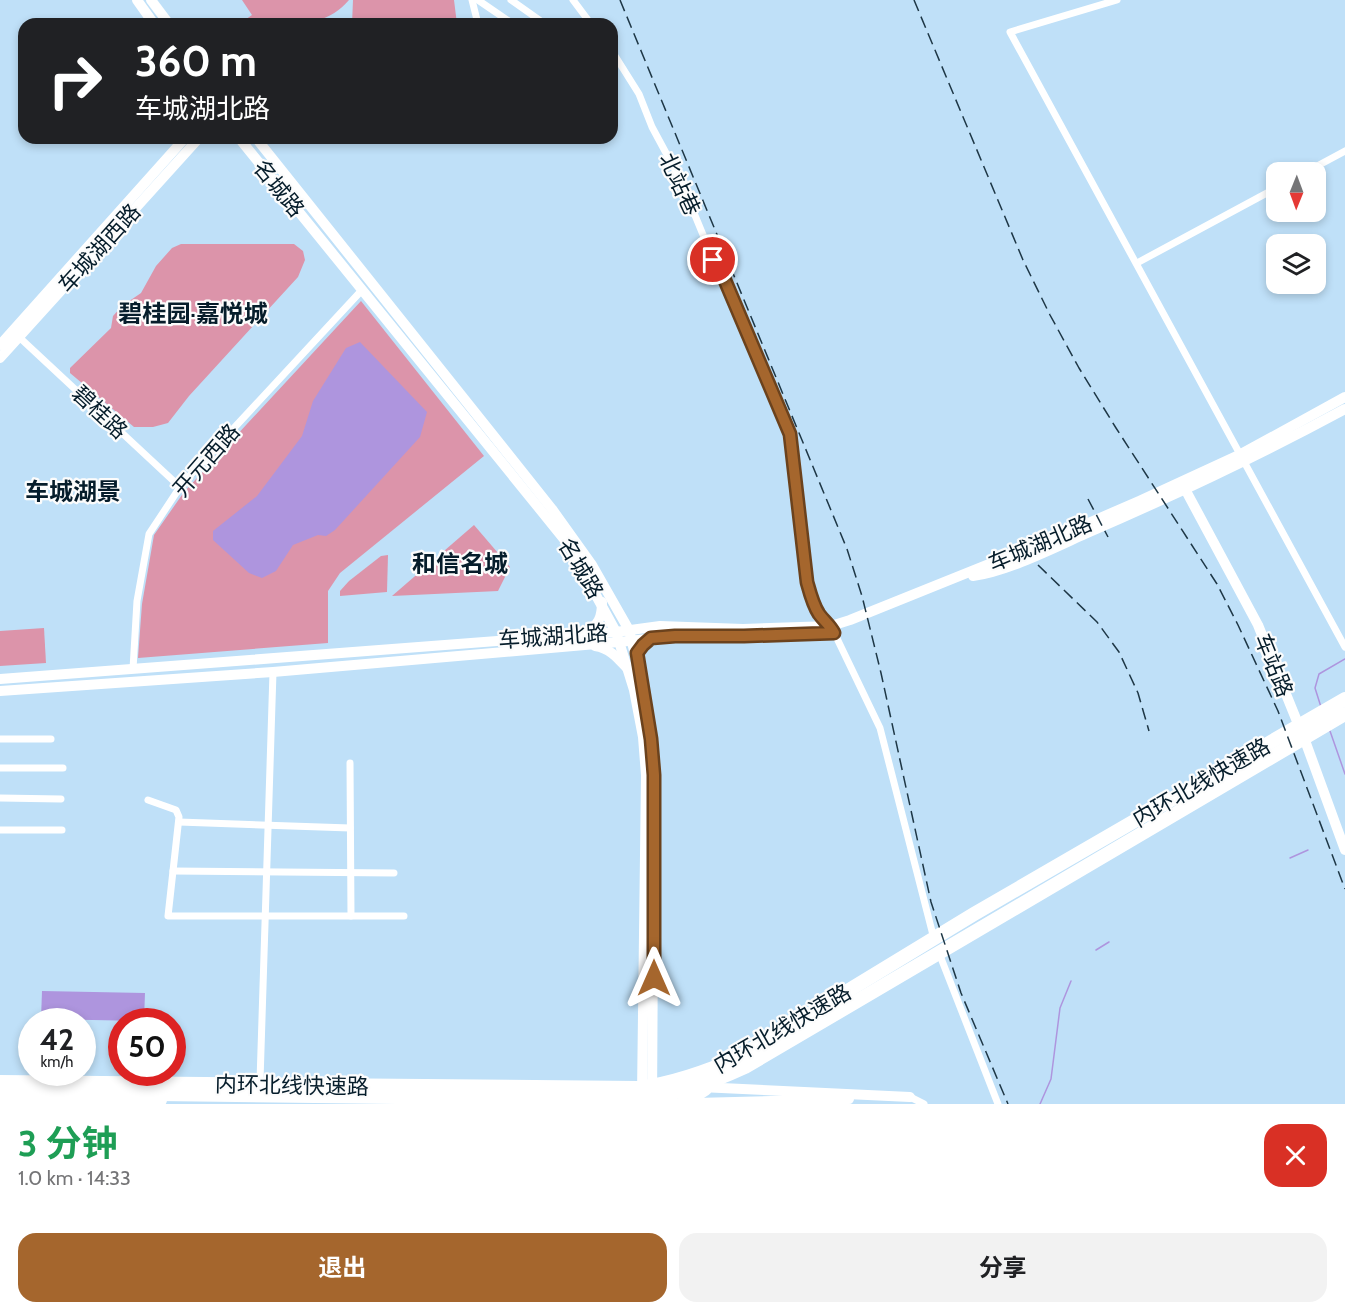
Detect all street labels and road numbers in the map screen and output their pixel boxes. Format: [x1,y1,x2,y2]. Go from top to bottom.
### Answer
street label: 北站巷 [653,149,706,220]
street label: 名城路 [247,154,310,222]
street label: 车城湖西路 [53,198,146,298]
street label: 碧桂路 [66,380,133,445]
street label: 开元西路 [167,418,245,502]
street label: 车城湖北路 [984,510,1096,577]
street label: 名城路 [552,533,609,604]
street label: 车城湖北路 [497,619,609,654]
street label: 车站路 [1249,630,1298,701]
street label: 内环北线快速路 [1128,732,1275,833]
street label: 内环北线快速路 [709,978,856,1079]
street label: 内环北线快速路 [215,1071,369,1100]

